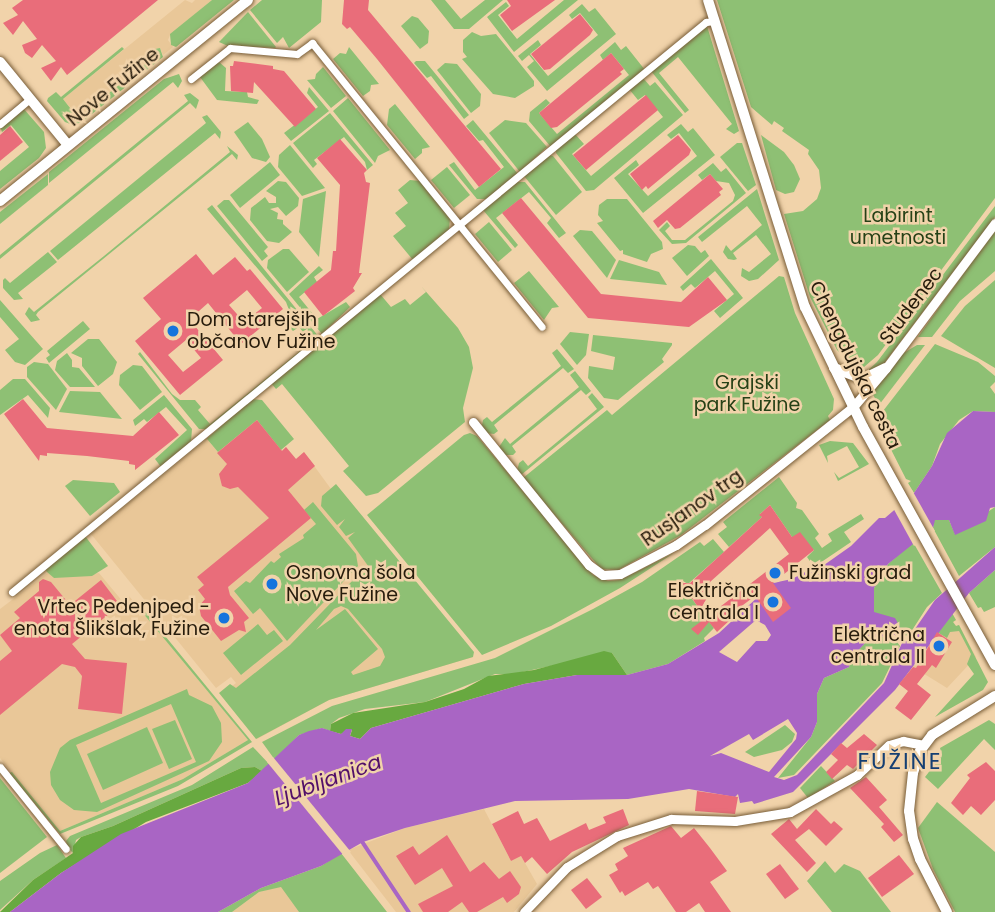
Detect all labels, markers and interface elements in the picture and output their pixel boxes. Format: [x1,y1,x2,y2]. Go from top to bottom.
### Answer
street label: Nove Fužine [62,43,164,131]
park label: Labirint umetnosti [850,205,946,249]
street label: Studenec [875,263,947,349]
street label: Chengdujska cesta [804,277,906,453]
place label: Dom starejših občanov Fužine [187,309,335,353]
marker: Dom starejših občanov Fužine [165,323,181,339]
park label: Grajski park Fužine [694,372,800,416]
street label: Rusjanov trg [637,465,747,551]
place label: Osnovna šola Nove Fužine [286,562,416,606]
place label: Fužinski grad [789,562,911,584]
marker: Fužinski grad [767,565,783,581]
marker: Osnovna šola Nove Fužine [264,576,280,592]
place label: Električna centrala I [668,580,759,624]
marker: Električna centrala I [765,594,781,610]
place label: Vrtec Pedenjped - enota Šlikšlak, Fužine [14,596,210,640]
marker: Vrtec Pedenjped - enota Šlikšlak, Fužine [216,610,232,626]
place label: Električna centrala II [831,624,925,668]
marker: Električna centrala II [931,638,947,654]
district label: FUŽINE [858,747,942,775]
water label: Ljubljanica [271,749,385,811]

